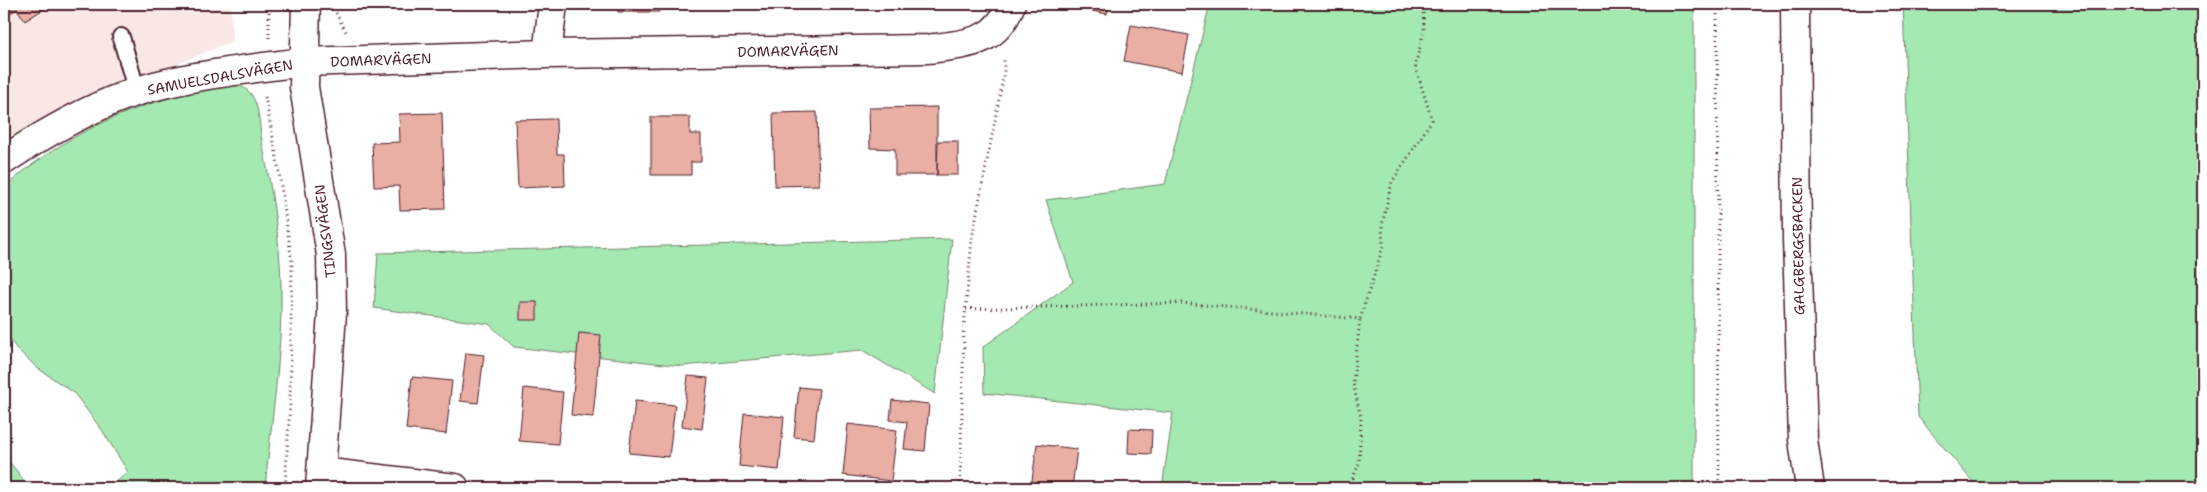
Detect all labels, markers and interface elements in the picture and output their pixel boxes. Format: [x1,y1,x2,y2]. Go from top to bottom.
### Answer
street label: DOMARVÄGEN [737,41,839,61]
street label: DOMARVÄGEN [330,49,432,71]
street label: SAMUELSDALSVÄGEN [146,55,294,99]
street label: GALGBERGSBACKEN [1788,177,1808,315]
street label: TINGSVÄGEN [310,183,340,279]

